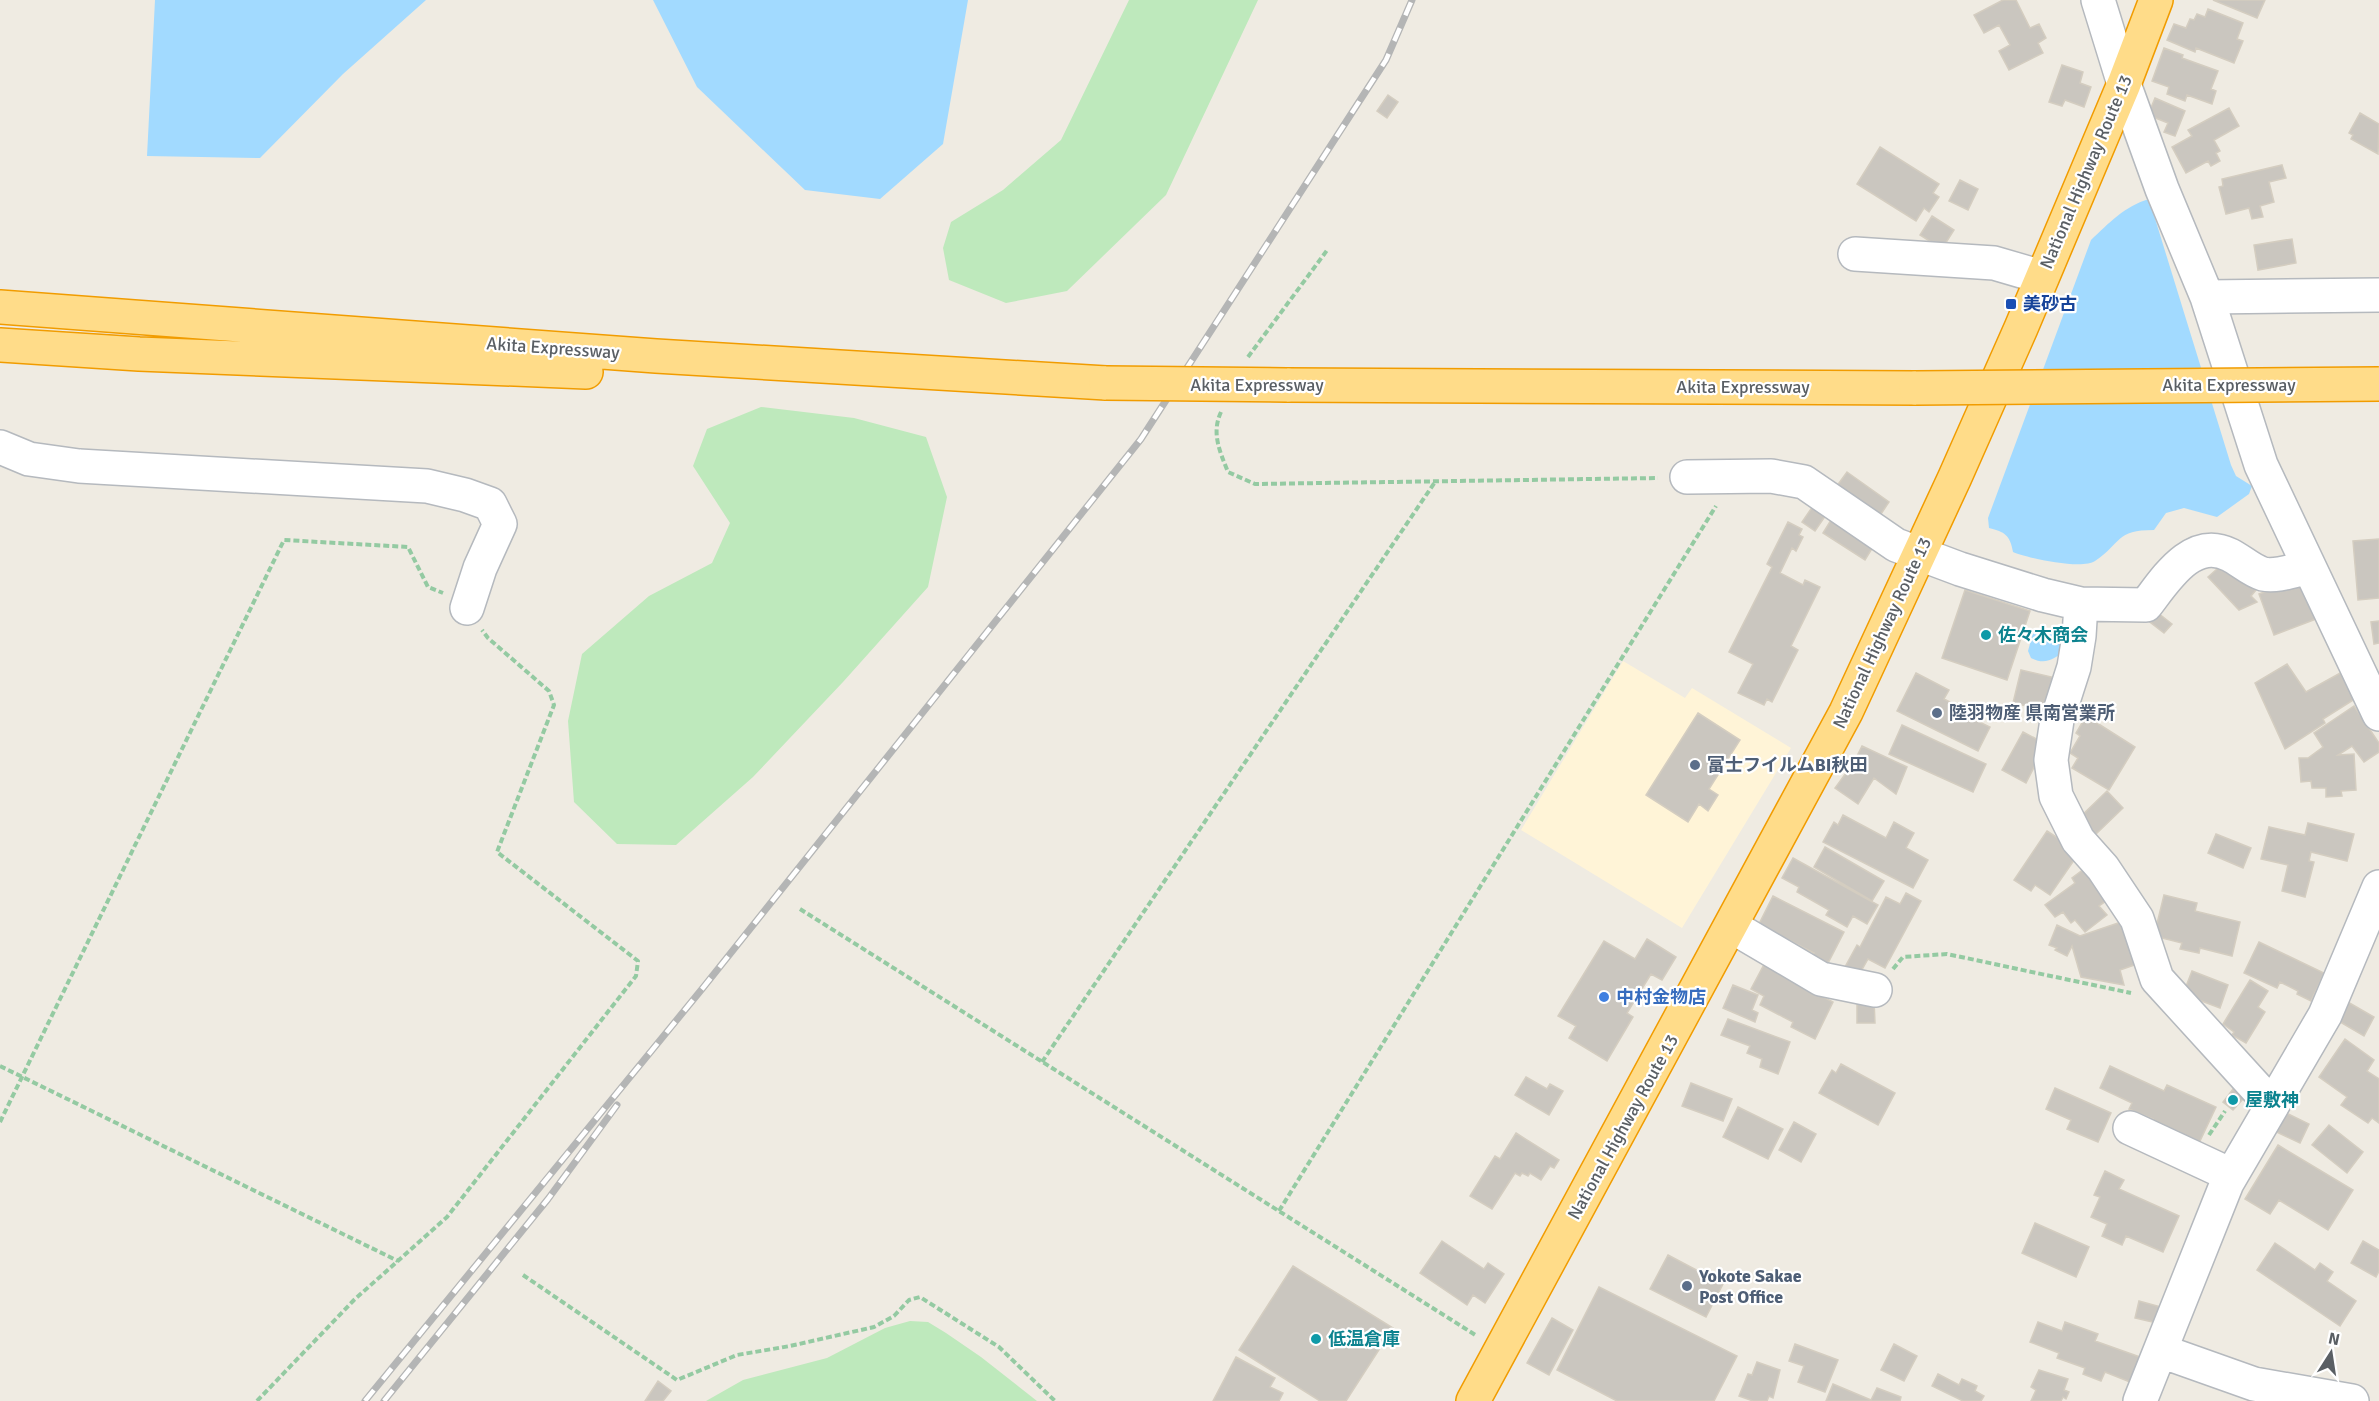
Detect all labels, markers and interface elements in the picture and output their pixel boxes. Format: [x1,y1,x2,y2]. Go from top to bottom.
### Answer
street label: National Highway Route 13 [2035,72,2137,272]
place label: 美砂古 [2023,293,2077,315]
marker: 美砂古 [2004,297,2018,311]
street label: Akita Expressway [486,332,621,364]
street label: Akita Expressway [1190,374,1324,396]
street label: Akita Expressway [2162,374,2296,396]
street label: Akita Expressway [1676,376,1810,398]
street label: National Highway Route 13 [1828,534,1936,732]
place label: 佐々木商会 [1998,624,2088,646]
marker: 佐々木商会 [1979,628,1993,642]
place label: 陸羽物産 県南営業所 [1949,702,2115,724]
marker: 陸羽物産 県南営業所 [1930,706,1944,720]
place label: 富士フイルムBI秋田 [1707,754,1867,776]
marker: 富士フイルムBI秋田 [1688,758,1702,772]
place label: 中村金物店 [1616,986,1706,1008]
marker: 中村金物店 [1597,990,1611,1004]
street label: National Highway Route 13 [1563,1030,1683,1224]
place label: 屋敷神 [2245,1089,2299,1111]
marker: 屋敷神 [2226,1093,2240,1107]
place label: Yokote Sakae Post Office [1698,1265,1802,1308]
marker: Yokote Sakae Post Office [1680,1279,1694,1293]
north arrow [2301,1323,2361,1383]
place label: 低温倉庫 [1328,1328,1400,1350]
text: N [2326,1328,2341,1350]
marker: 低温倉庫 [1309,1332,1323,1346]

